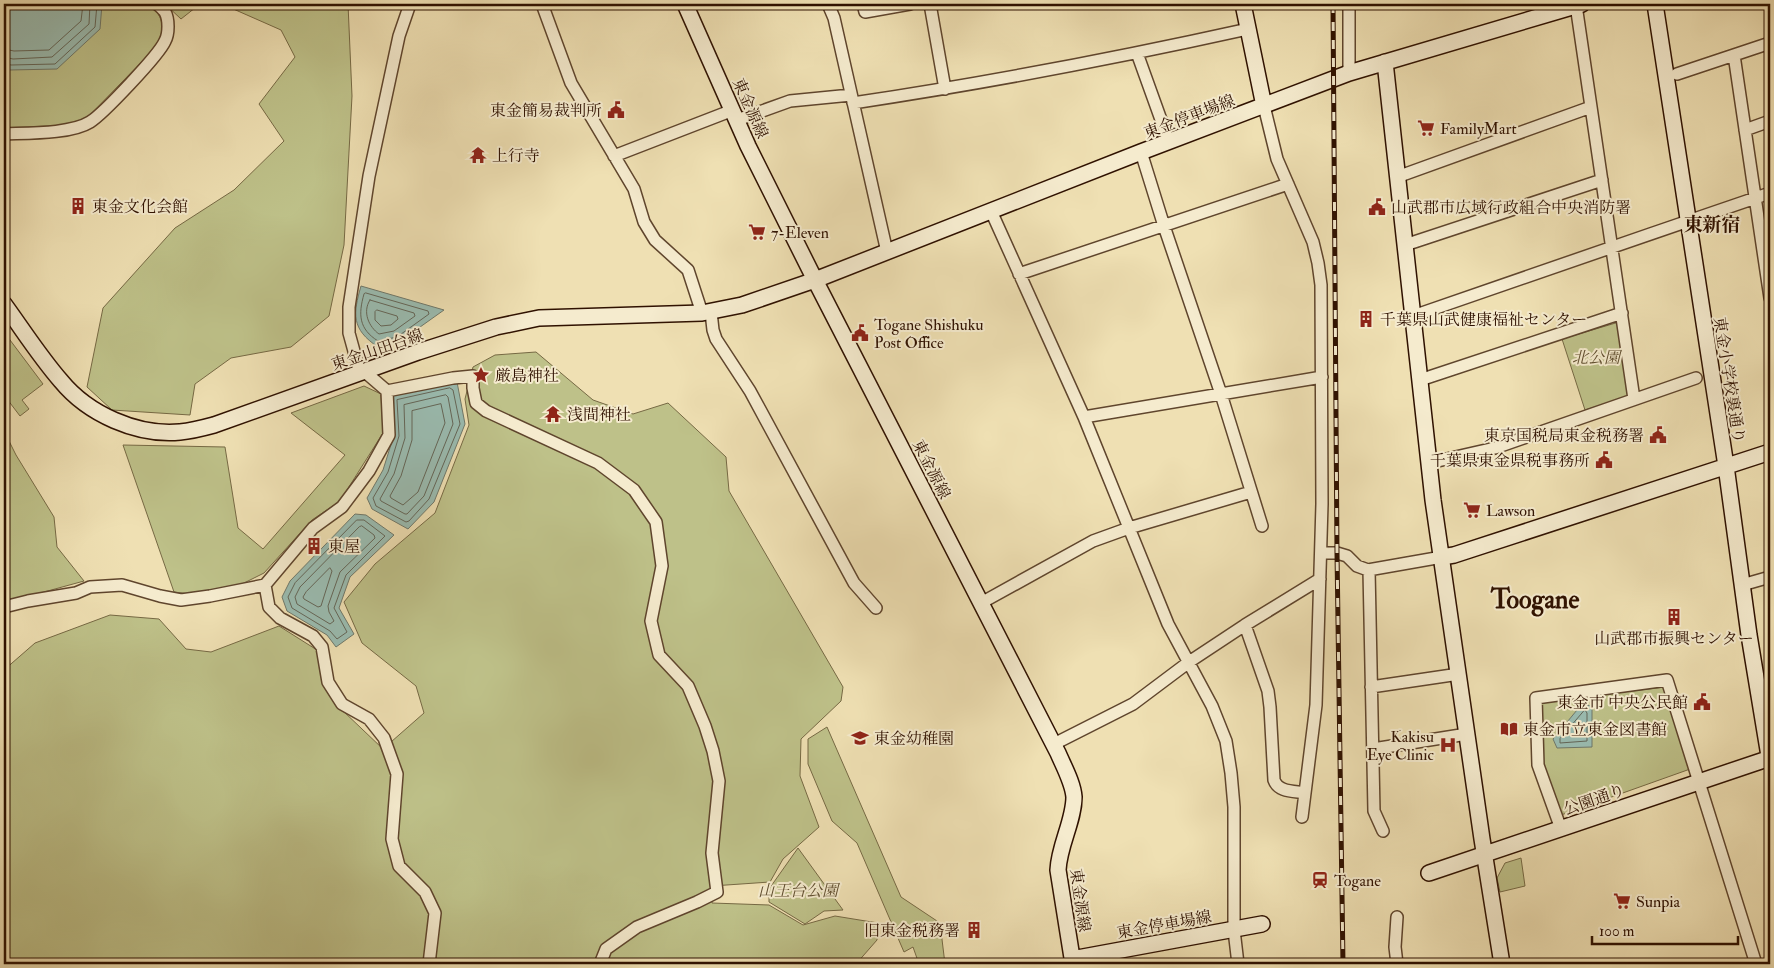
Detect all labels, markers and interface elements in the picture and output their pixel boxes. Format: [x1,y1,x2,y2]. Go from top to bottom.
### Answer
street label: 東金源線 [728,75,772,142]
street label: 東金停車場線 [1141,90,1238,143]
public building icon: 東金簡易裁判所 [606,100,626,120]
place label: 東金簡易裁判所 [490,101,602,121]
supermarket icon: FamilyMart [1416,118,1436,138]
place label: FamilyMart [1440,119,1517,139]
temple icon: 上行寺 [468,145,488,165]
place label: 上行寺 [492,146,540,166]
building icon: 東金文化会館 [68,196,88,216]
place label: 東金文化会館 [92,197,188,217]
public building icon: 山武郡市広域行政組合中央消防署 [1367,197,1387,217]
place label: 山武郡市広域行政組合中央消防署 [1391,198,1631,218]
district label: 東新宿 [1683,213,1741,237]
supermarket icon: 7-Eleven [747,222,767,242]
place label: 7-Eleven [771,223,829,243]
building icon: 千葉県山武健康福祉センター [1356,309,1376,329]
place label: 千葉県山武健康福祉センター [1380,310,1587,330]
place label: Togane Shishuku Post Office [874,315,984,353]
street label: 東金小学校裏通り [1709,315,1749,445]
public building icon: Togane Shishuku Post Office [850,323,870,343]
street label: 東金山田台線 [329,325,426,375]
park label: 北公園 [1572,348,1623,368]
place icon: 厳島神社 [471,365,491,385]
place label: 厳島神社 [495,366,559,386]
temple icon: 浅間神社 [543,404,563,424]
place label: 浅間神社 [567,405,631,425]
public building icon: 東京国税局東金税務署 [1648,425,1668,445]
place label: 東京国税局東金税務署 [1484,426,1644,446]
street label: 東金源線 [908,436,955,503]
public building icon: 千葉県東金県税事務所 [1594,450,1614,470]
place label: 千葉県東金県税事務所 [1430,451,1590,471]
supermarket icon: Lawson [1462,500,1482,520]
place label: Lawson [1486,501,1535,521]
building icon: 東屋 [304,536,324,556]
place label: 東屋 [328,537,360,557]
district label: Toogane [1490,584,1579,617]
building icon: 山武郡市振興センター [1664,607,1684,627]
place label: 山武郡市振興センター [1594,629,1754,649]
public building icon: 東金市 中央公民館 [1692,692,1712,712]
place label: 東金市 中央公民館 [1557,693,1688,713]
library icon: 東金市立東金図書館 [1499,719,1519,739]
place label: 東金市立東金図書館 [1523,720,1667,740]
place label: Kakisu Eye Clinic [1367,727,1435,765]
school or university icon: 東金幼稚園 [850,728,870,748]
place label: 東金幼稚園 [874,729,954,749]
hospital icon: Kakisu Eye Clinic [1438,735,1458,755]
street label: 公園通り [1561,780,1628,820]
street label: 東金源線 [1066,867,1094,933]
station icon: Togane [1310,870,1330,890]
place label: Togane [1334,871,1381,891]
park label: 山王台公園 [758,881,841,901]
supermarket icon: Sunpia [1612,891,1632,911]
place label: Sunpia [1636,892,1681,913]
street label: 東金停車場線 [1115,907,1213,943]
scale bar [1592,913,1738,945]
building icon: 旧東金税務署 [964,920,984,940]
place label: 旧東金税務署 [864,921,960,941]
text: 100 m [1599,922,1635,941]

